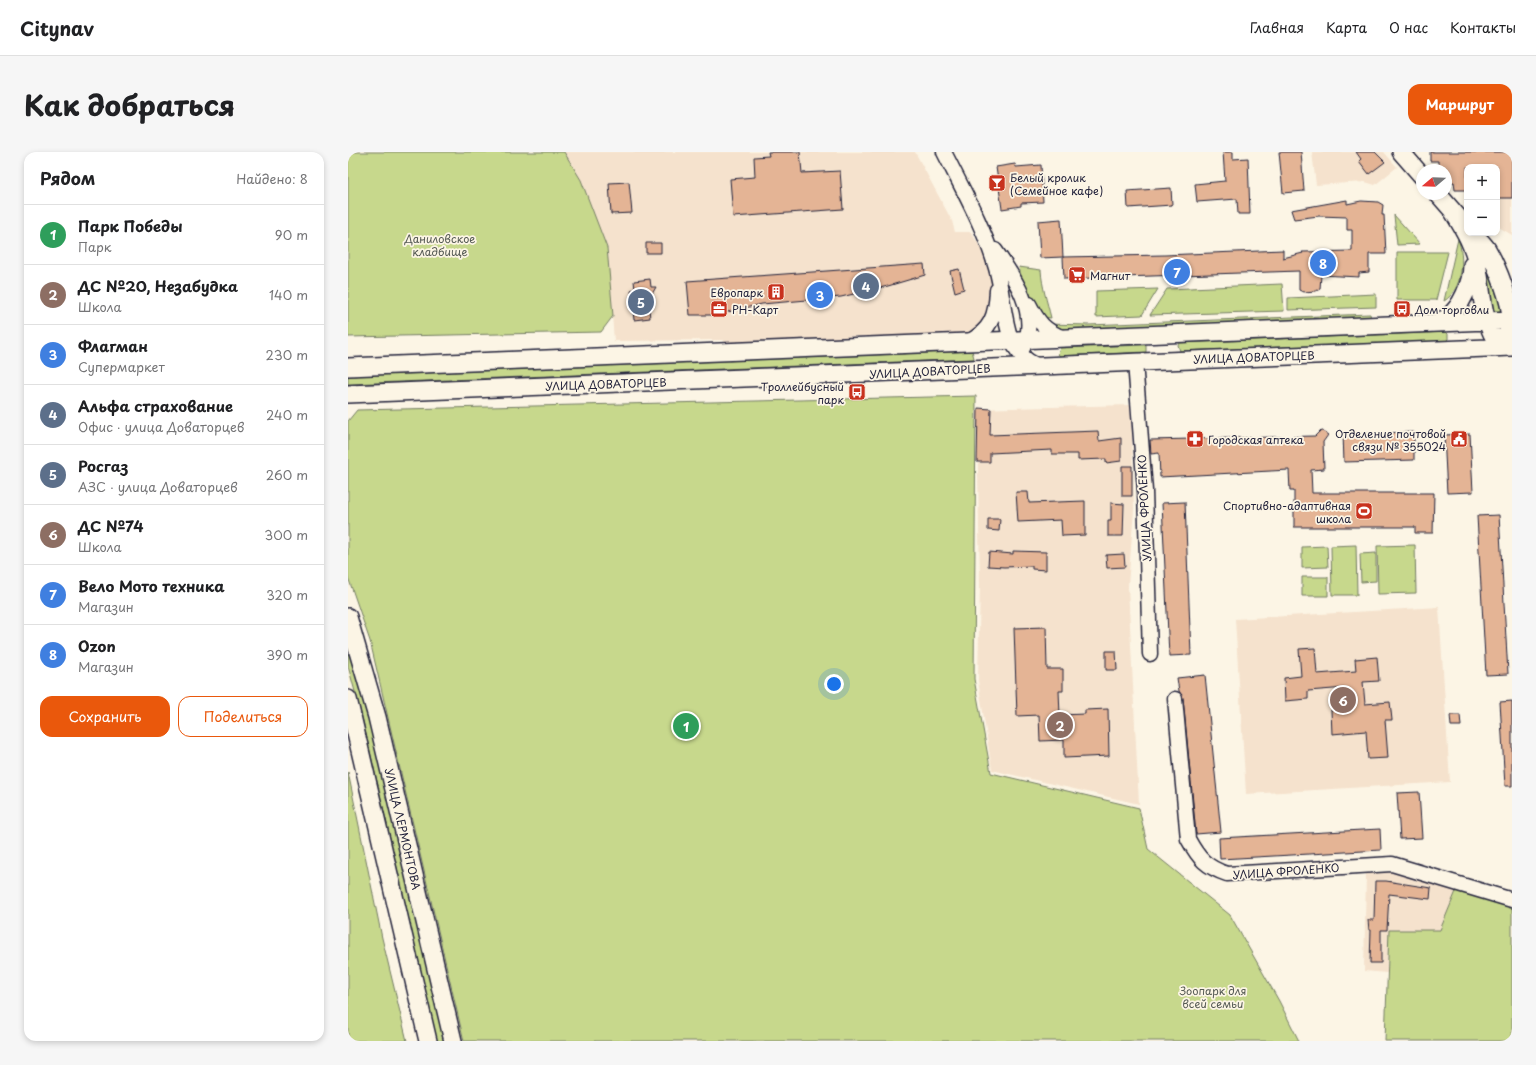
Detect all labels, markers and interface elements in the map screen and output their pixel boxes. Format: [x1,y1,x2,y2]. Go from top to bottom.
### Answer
text: Citynav [20,14,94,42]
text: Главная [1250,17,1304,38]
text: Карта [1326,17,1367,38]
text: О нас [1389,17,1428,38]
text: Контакты [1450,17,1516,38]
text: Как добраться [24,83,235,126]
button: Маршрут [1408,84,1512,125]
north arrow [1416,164,1452,200]
map controls [1464,164,1500,236]
button: + [1464,164,1500,200]
text: Рядом [40,165,95,191]
text: Найдено: 8 [236,169,308,188]
place label: Белый кролик (Семейное кафе) [1010,169,1103,199]
bar icon: Белый кролик (Семейное кафе) [987,173,1007,193]
button: − [1464,200,1500,236]
text: Парк Победы [78,214,183,237]
text: 1 [50,225,56,244]
text: 90 m [275,225,308,244]
park label: Даниловское кладбище [403,230,476,260]
text: Парк [78,237,112,256]
pin: 8 [1310,248,1336,278]
pin: 7 [1164,257,1190,287]
supermarket icon: Магнит [1067,265,1087,285]
place label: Магнит [1090,267,1131,284]
pin: 4 [853,271,879,301]
text: ДС №20, Незабудка [78,274,238,297]
pin: 3 [807,280,833,310]
building icon: Европарк [766,282,786,302]
place label: Европарк [710,284,763,301]
text: 2 [48,285,58,304]
text: 140 m [269,285,308,304]
pin: 5 [628,287,654,317]
text: Школа [78,297,122,316]
office icon: РН-Карт [709,299,729,319]
bus stop icon: Дом торговли [1392,299,1412,319]
place label: РН-Карт [732,301,779,318]
place label: Дом торговли [1414,301,1489,318]
text: Флагман [78,334,148,357]
text: 3 [49,345,57,364]
text: 230 m [266,345,308,364]
street label: УЛИЦА ДОВАТОРЦЕВ [1193,346,1315,368]
text: Супермаркет [78,357,165,376]
street label: УЛИЦА ДОВАТОРЦЕВ [869,359,991,383]
street label: УЛИЦА ДОВАТОРЦЕВ [545,373,667,395]
place label: Троллейбусный парк [761,378,844,408]
bus stop icon: Троллейбусный парк [847,382,867,402]
text: Альфа страхование [78,394,233,417]
text: 4 [49,405,57,424]
text: 240 m [266,405,308,424]
text: Офис · улица Доваторцев [78,417,244,436]
place label: Отделение почтовой связи № 355024 [1335,425,1446,455]
pharmacy icon: Городская аптека [1185,429,1205,449]
public building icon: Отделение почтовой связи № 355024 [1449,429,1469,449]
place label: Городская аптека [1208,431,1304,448]
text: Росгаз [78,454,128,477]
street label: УЛИЦА ФРОЛЕНКО [1133,454,1155,562]
text: 5 [49,465,57,484]
text: 260 m [266,465,308,484]
text: АЗС · улица Доваторцев [78,477,238,496]
place label: Спортивно-адаптивная школа [1223,497,1351,527]
sports icon: Спортивно-адаптивная школа [1354,501,1374,521]
text: ДС №74 [78,514,144,537]
text: 6 [48,525,58,544]
text: 300 m [264,525,308,544]
text: Школа [78,537,122,556]
text: Вело Мото техника [78,574,225,597]
text: 7 [49,585,57,604]
text: 320 m [266,585,308,604]
text: Магазин [78,597,134,616]
text: Ozon [78,634,116,657]
text: 8 [49,645,57,664]
text: 390 m [266,645,308,664]
text: Магазин [78,657,134,676]
your location [824,674,844,694]
pin: 6 [1330,685,1356,715]
button: Сохранить [40,696,170,737]
button: Поделиться [178,696,308,737]
pin: 2 [1047,710,1073,740]
pin: 1 [673,711,699,741]
street label: УЛИЦА ЛЕРМОНТОВА [381,767,425,891]
street label: УЛИЦА ФРОЛЕНКО [1232,859,1340,883]
park label: Зоопарк для всей семьи [1179,982,1246,1012]

